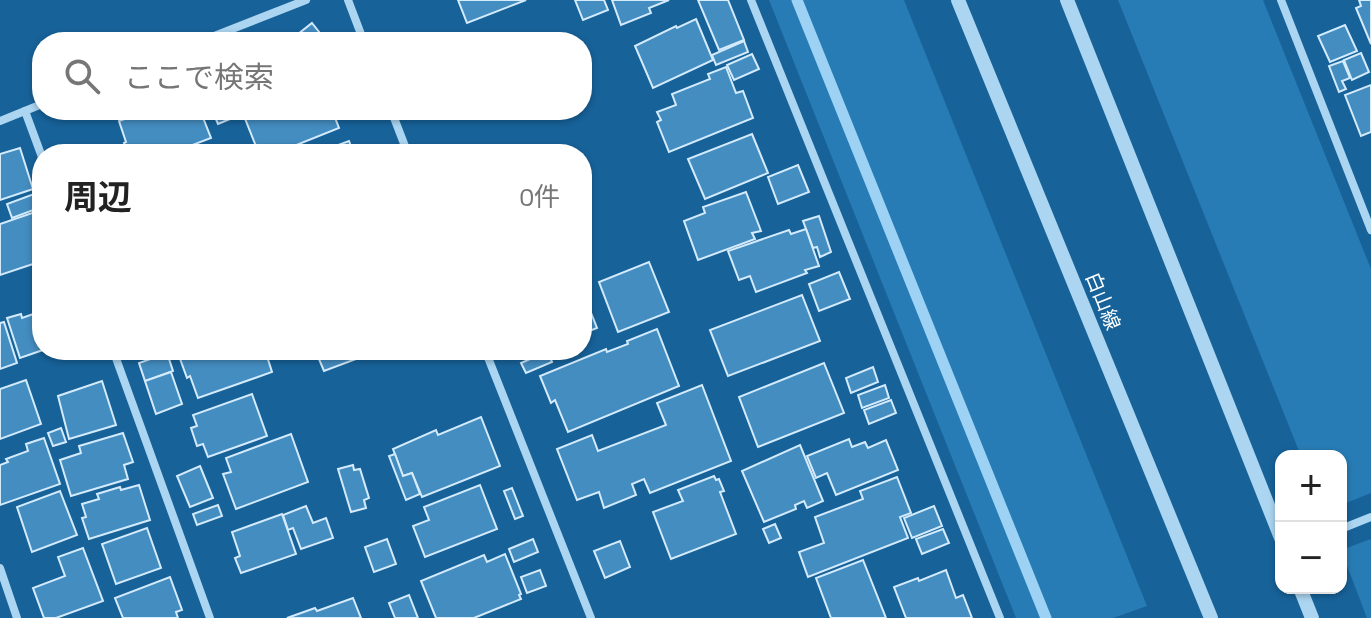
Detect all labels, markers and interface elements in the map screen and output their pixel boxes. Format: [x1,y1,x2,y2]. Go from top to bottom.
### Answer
search box [32,32,592,120]
icon: search [60,54,104,98]
text: ここで検索 [124,54,274,100]
text: 周辺 [64,170,132,222]
text: 0件 [519,177,560,216]
street label: 白山線 [1078,267,1129,334]
map controls [1275,450,1347,594]
button: + [1275,450,1347,522]
button: − [1275,522,1347,594]

